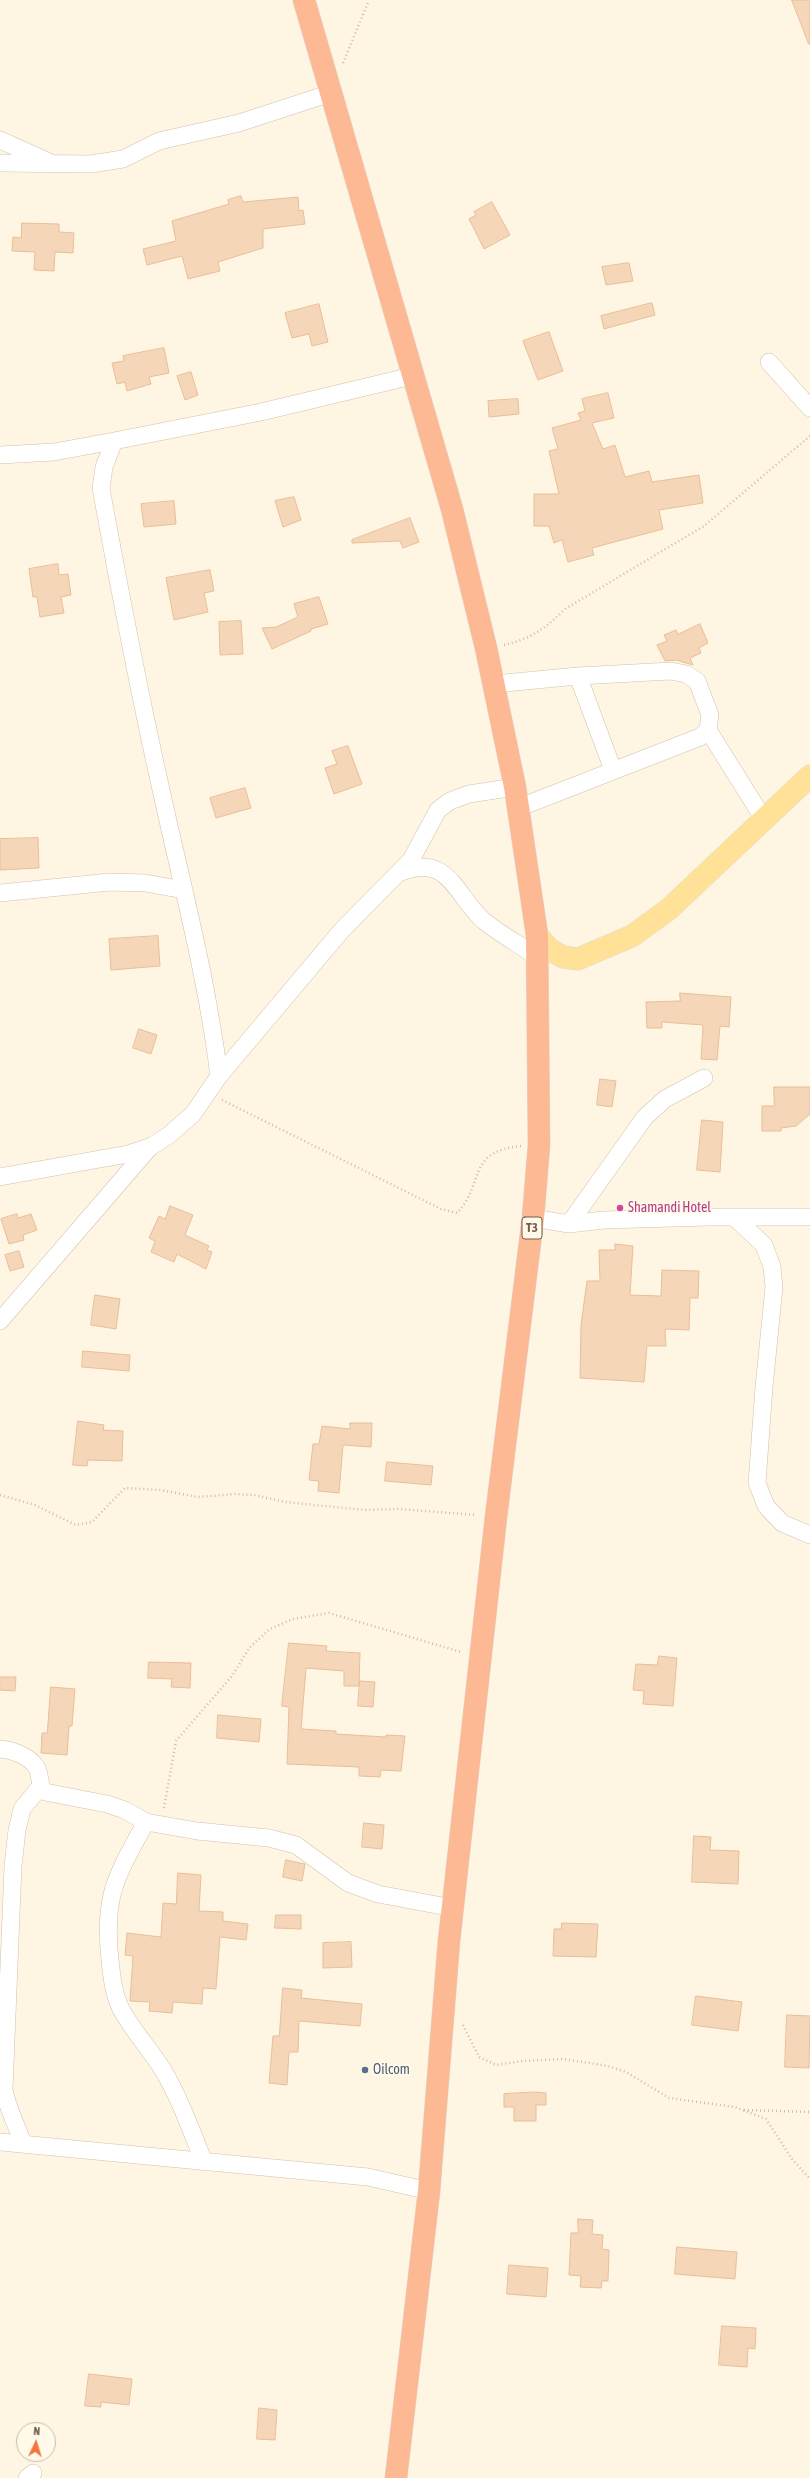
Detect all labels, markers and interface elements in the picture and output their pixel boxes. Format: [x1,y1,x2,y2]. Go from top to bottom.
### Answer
place label: Shamandi Hotel [628,1200,711,1216]
marker: Shamandi Hotel [615,1203,625,1213]
road number: T3 [522,1217,542,1239]
place label: Oilcom [373,2062,410,2078]
marker: Oilcom [360,2065,370,2075]
north arrow [16,2422,56,2462]
text: N [33,2425,40,2437]

